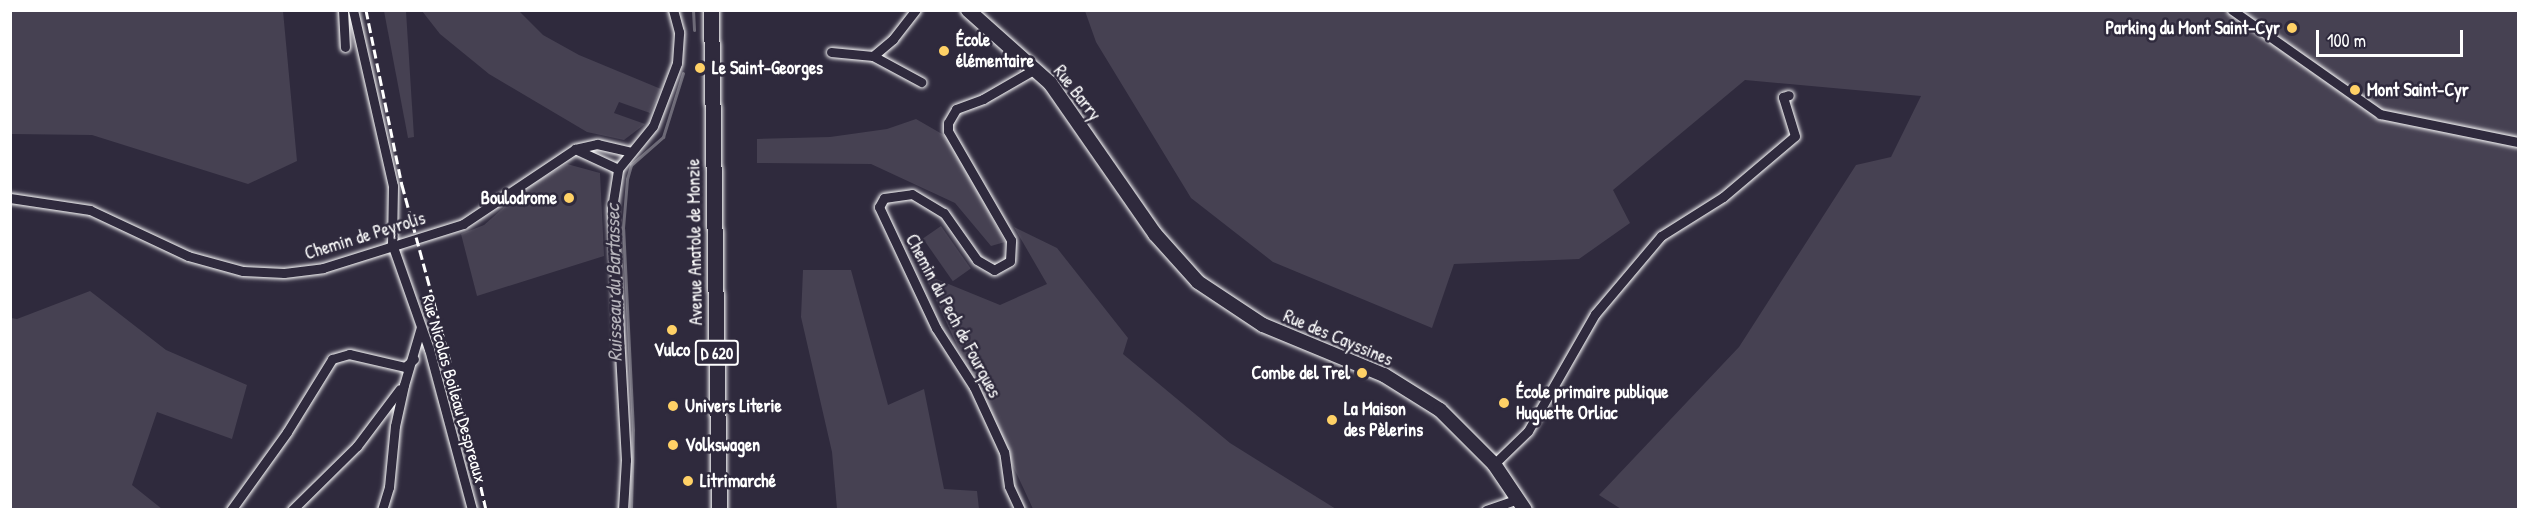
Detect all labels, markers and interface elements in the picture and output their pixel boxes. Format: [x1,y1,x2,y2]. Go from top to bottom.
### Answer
place label: Parking du Mont Saint-Cyr [2105,17,2280,39]
scale bar [2319,18,2466,56]
marker: Parking du Mont Saint-Cyr [2285,21,2299,35]
text: 100 m [2327,28,2366,53]
place label: École élémentaire [956,30,1034,72]
marker: École élémentaire [937,44,951,58]
place label: Le Saint-Georges [712,57,823,79]
marker: Le Saint-Georges [693,61,707,75]
street label: Rue Barry [1049,61,1105,125]
place label: Mont Saint-Cyr [2367,79,2469,101]
marker: Mont Saint-Cyr [2348,83,2362,97]
street label: Avenue Anatole de Monzie [683,159,707,325]
place label: Boulodrome [481,187,557,209]
marker: Boulodrome [562,191,576,205]
water label: Ruisseau du Bartassec [600,204,626,362]
street label: Chemin de Peyrolis [302,207,428,265]
street label: Chemin du Pech de Fourques [901,231,1005,401]
street label: Rue Nicolas Boileau Despreaux [417,292,491,486]
street label: Rue des Cayssines [1280,305,1396,371]
marker: Vulco [665,323,679,337]
place label: Vulco [654,339,690,361]
road number: D 620 [694,340,740,366]
place label: Combe del Trel [1252,362,1350,384]
marker: Combe del Trel [1355,366,1369,380]
place label: École primaire publique Huguette Orliac [1516,382,1668,424]
place label: Univers Literie [685,395,782,417]
marker: École primaire publique Huguette Orliac [1497,396,1511,410]
marker: Univers Literie [666,399,680,413]
place label: La Maison des Pèlerins [1344,399,1423,442]
marker: La Maison des Pèlerins [1325,413,1339,427]
place label: Volkswagen [685,434,760,456]
marker: Volkswagen [666,438,680,452]
place label: Litrimarché [700,470,776,492]
marker: Litrimarché [681,474,695,488]

